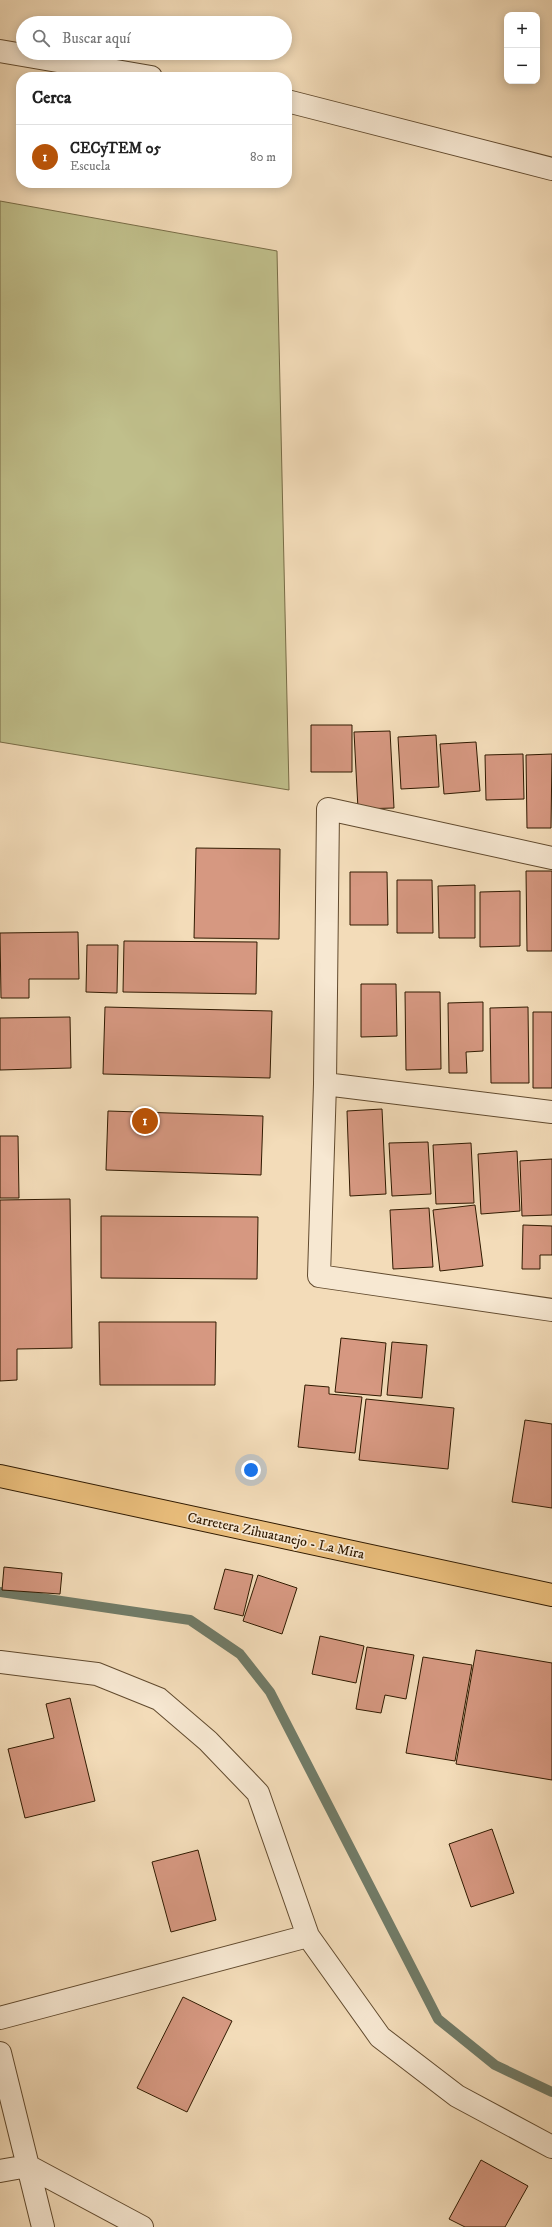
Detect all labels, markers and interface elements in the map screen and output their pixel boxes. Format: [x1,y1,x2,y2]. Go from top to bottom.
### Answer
map controls [504,12,540,84]
button: + [504,12,540,48]
search box [16,16,292,60]
icon: search [30,27,52,49]
text: Buscar aquí [62,29,130,48]
button: − [504,48,540,84]
text: Cerca [32,87,71,109]
text: CECyTEM 05 [70,139,161,158]
text: 1 [43,149,47,165]
text: 80 m [250,149,276,165]
text: Escuela [70,158,110,174]
pin: 1 [132,1106,158,1136]
your location [241,1460,261,1480]
street label: Carretera Zihuatanejo - La Mira [186,1508,366,1564]

